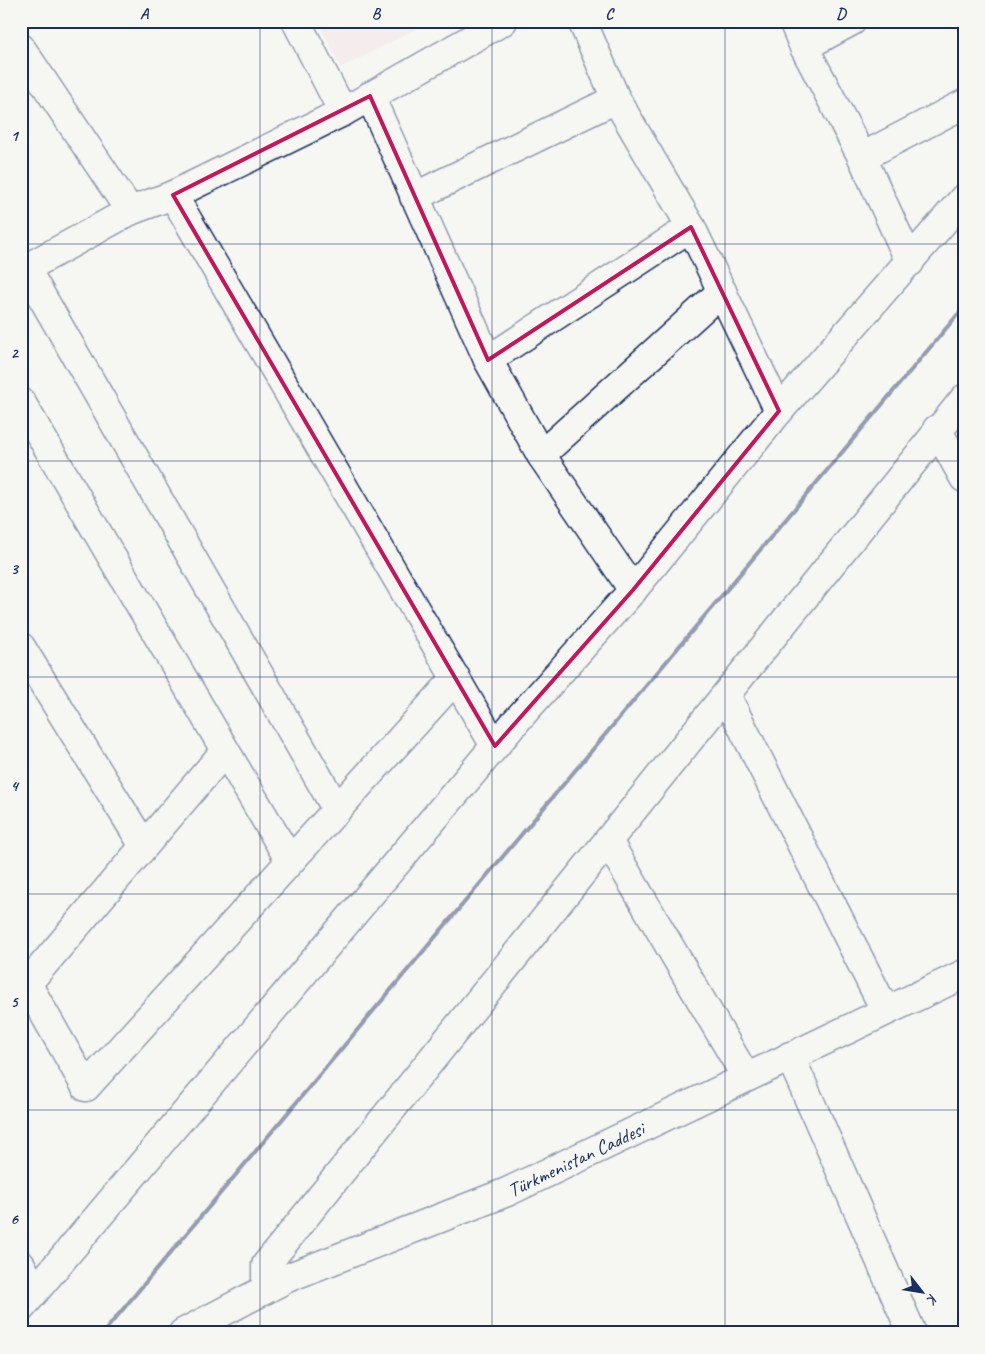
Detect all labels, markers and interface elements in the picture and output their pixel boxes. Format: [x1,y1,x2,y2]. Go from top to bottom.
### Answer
text: A [140,4,150,24]
text: B [372,4,382,24]
text: C [605,4,615,24]
text: D [836,4,847,24]
text: 1 [10,126,19,146]
text: 2 [10,343,19,363]
text: 3 [10,559,19,579]
text: 4 [10,776,19,796]
text: 5 [11,992,20,1012]
street label: Türkmenistan Caddesi [504,1116,650,1203]
text: 6 [10,1209,19,1229]
north arrow [898,1266,948,1316]
text: K [922,1291,942,1308]

